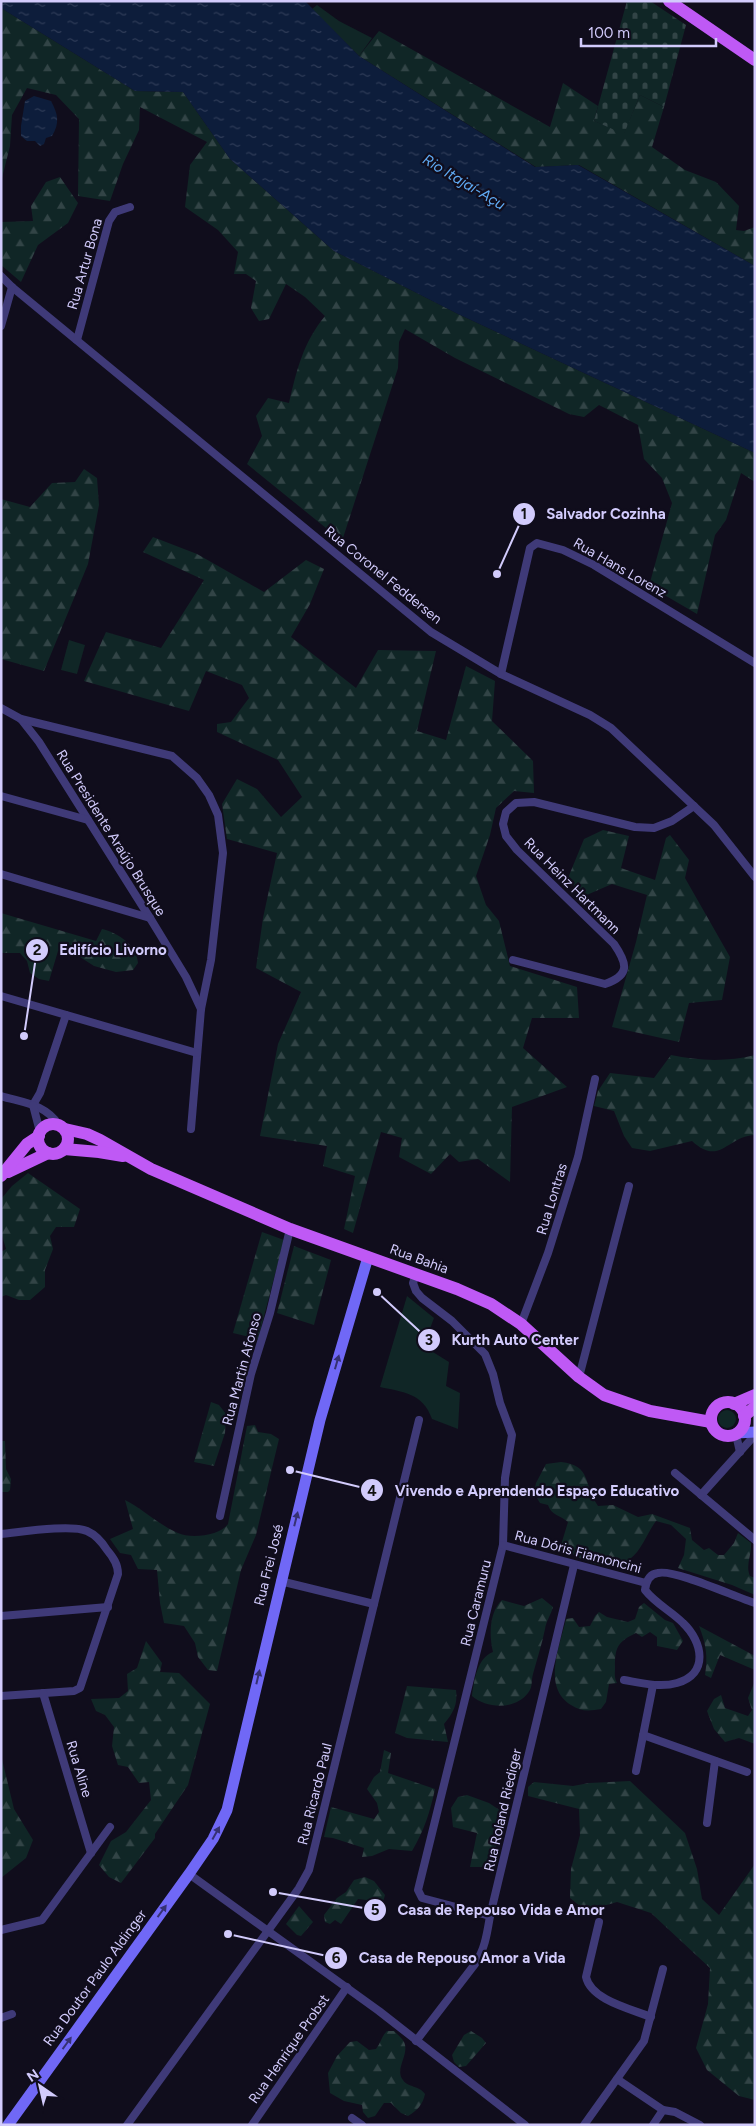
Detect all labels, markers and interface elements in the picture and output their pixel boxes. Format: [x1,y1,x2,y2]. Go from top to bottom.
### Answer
scale bar [581,15,716,47]
text: 100 m [588,24,630,42]
water label: Rio Itajaí-Açu [420,150,508,214]
street label: Rua Artur Bona [64,216,106,312]
callout: Salvador Cozinha [512,499,676,529]
text: 1 [521,505,527,523]
text: Salvador Cozinha [546,505,666,523]
street label: Rua Coronel Feddersen [321,522,445,628]
street label: Rua Hans Lorenz [570,534,670,602]
street label: Rua Presidente Araújo Brusque [53,747,170,920]
street label: Rua Heinz Hartmann [520,834,624,938]
callout: Edifício Livorno [24,935,177,965]
text: 2 [33,941,42,959]
text: Edifício Livorno [59,941,167,959]
street label: Rua Lontras [533,1161,571,1237]
street label: Rua Bahia [387,1241,451,1277]
street label: Rua Martin Afonso [219,1311,265,1427]
callout: Kurth Auto Center [417,1325,589,1355]
text: 3 [425,1331,433,1349]
text: Kurth Auto Center [451,1331,579,1349]
one-way arrow [334,1354,342,1369]
callout: Vivendo e Aprendendo Espaço Educativo [360,1475,689,1505]
text: 4 [367,1482,377,1500]
text: Vivendo e Aprendendo Espaço Educativo [395,1482,680,1500]
one-way arrow [292,1511,300,1526]
street label: Rua Frei José [251,1522,287,1607]
street label: Rua Dóris Fiamoncini [513,1527,643,1577]
street label: Rua Caramuru [457,1558,495,1648]
one-way arrow [254,1669,262,1684]
street label: Rua Aline [62,1739,96,1800]
street label: Rua Ricardo Paul [294,1741,336,1847]
street label: Rua Roland Riediger [481,1747,525,1873]
one-way arrow [212,1827,221,1840]
callout: Casa de Repouso Vida e Amor [362,1895,614,1925]
text: 5 [371,1901,380,1919]
text: Casa de Repouso Vida e Amor [397,1901,605,1919]
one-way arrow [157,1905,168,1918]
street label: Rua Doutor Paulo Aldinger [40,1906,150,2049]
callout: Casa de Repouso Amor a Vida [324,1943,575,1973]
text: 6 [332,1949,341,1967]
text: Casa de Repouso Amor a Vida [359,1949,565,1967]
street label: Rua Henrique Probst [245,1991,333,2107]
one-way arrow [62,2036,72,2050]
north arrow [15,2061,65,2111]
text: N [24,2066,42,2086]

